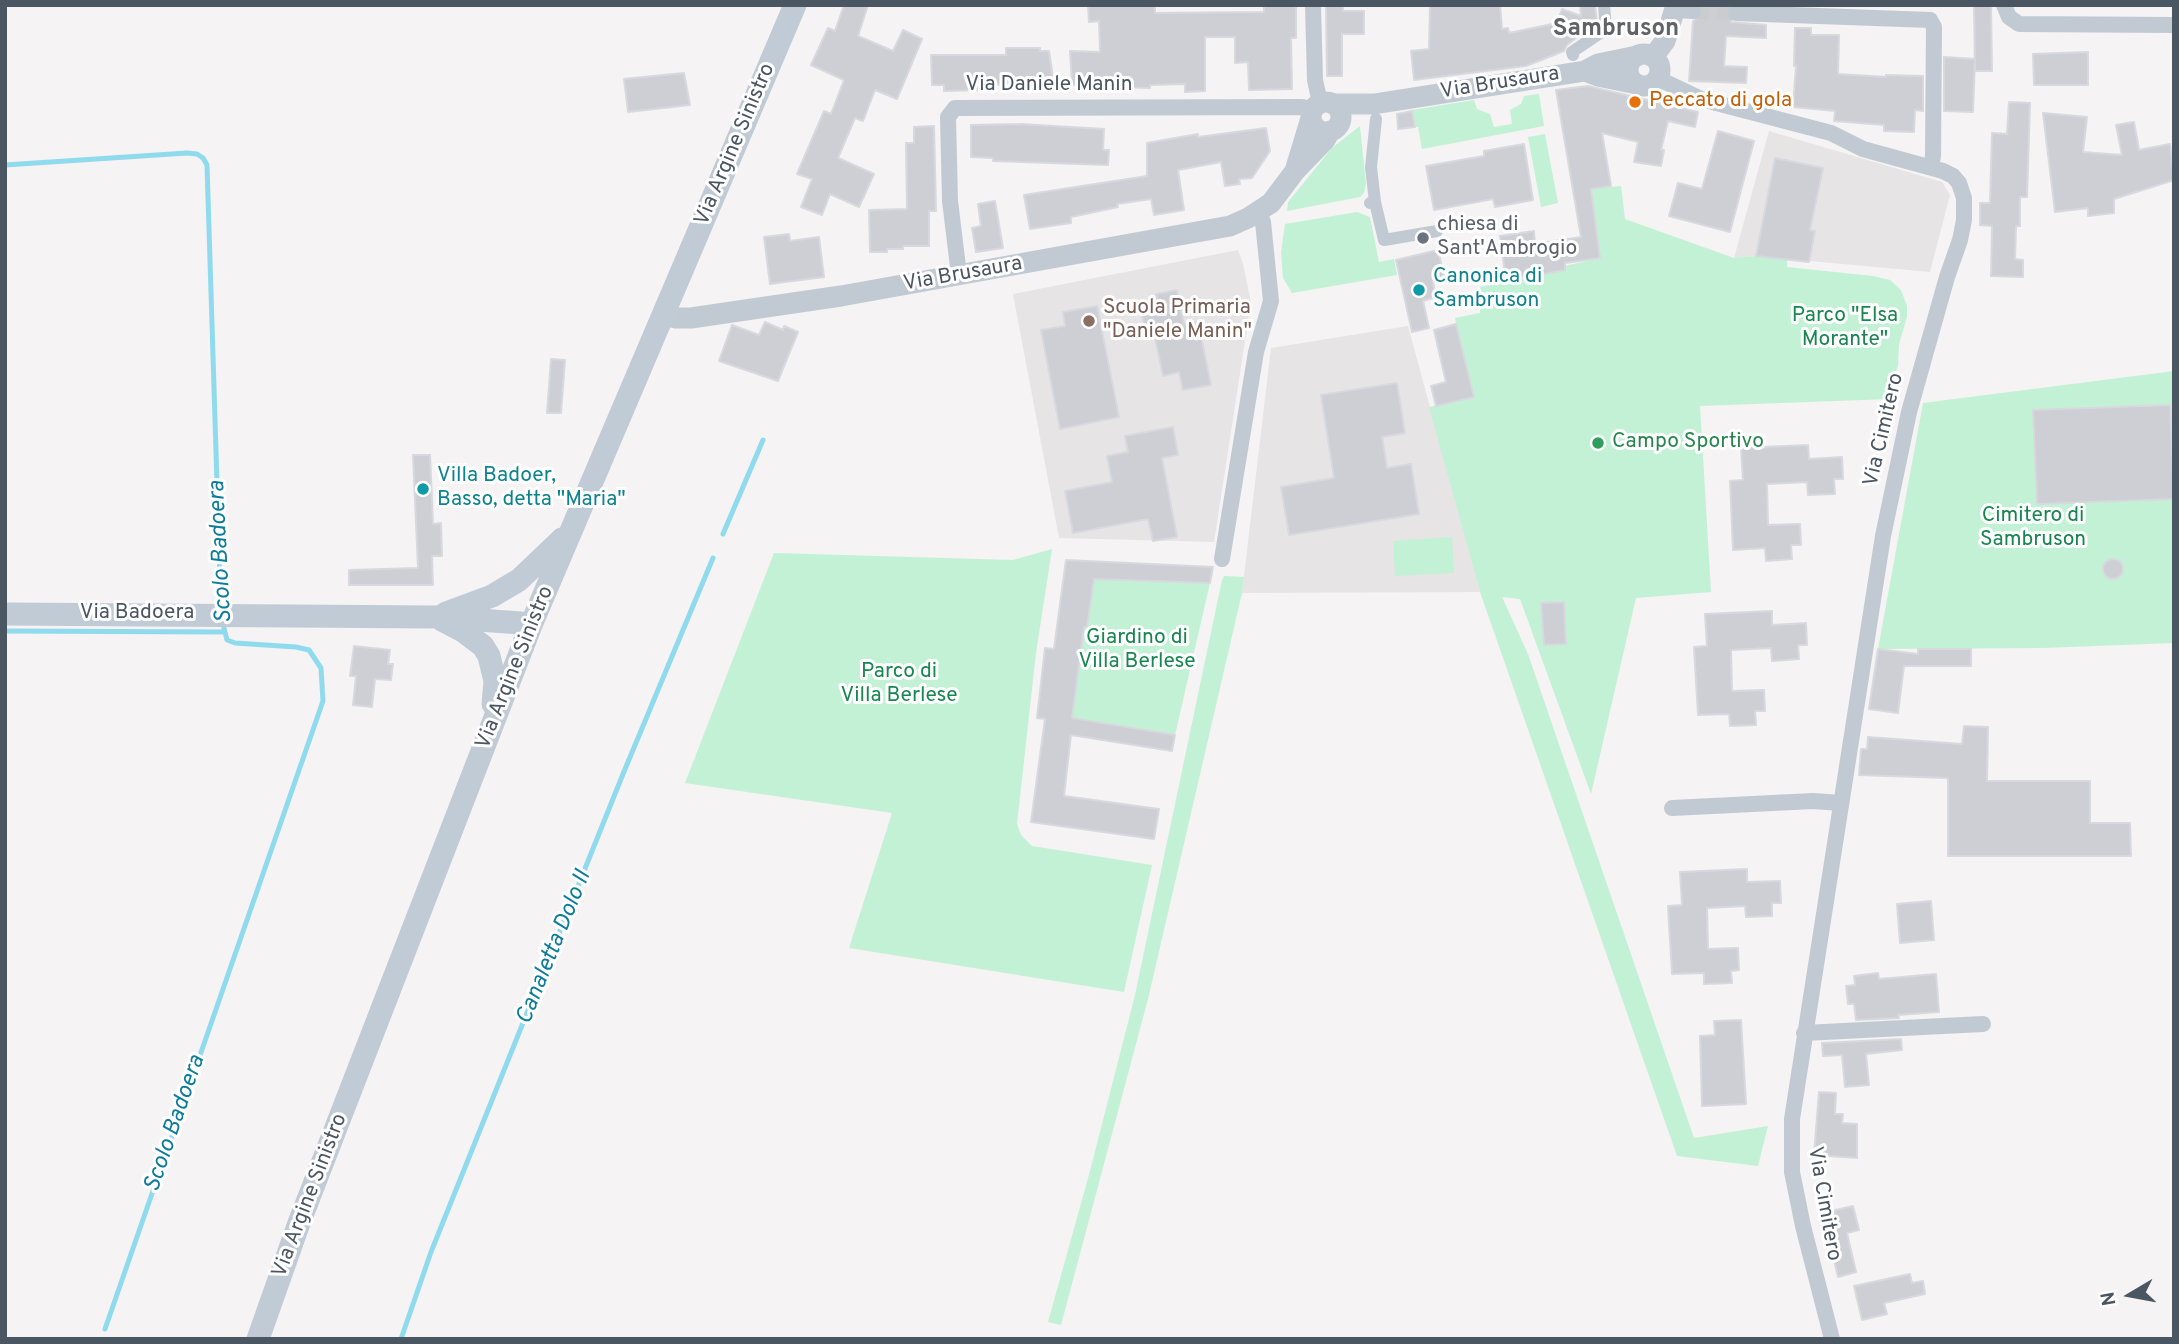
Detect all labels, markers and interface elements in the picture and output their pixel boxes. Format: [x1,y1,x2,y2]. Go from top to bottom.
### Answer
district label: Sambruson [1553,16,1679,44]
street label: Via Argine Sinistro [690,60,782,230]
street label: Via Brusaura [1439,62,1561,106]
street label: Via Daniele Manin [965,73,1133,99]
place label: Peccato di gola [1649,89,1792,115]
marker: Peccato di gola [1627,94,1643,110]
place label: chiesa di Sant'Ambrogio [1437,213,1577,263]
marker: chiesa di Sant'Ambrogio [1415,230,1431,246]
street label: Via Brusaura [902,252,1024,298]
place label: Canonica di Sambruson [1433,265,1542,315]
marker: Canonica di Sambruson [1411,282,1427,298]
place label: Scuola Primaria "Daniele Manin" [1103,296,1252,346]
park label: Parco "Elsa Morante" [1792,304,1898,354]
marker: Scuola Primaria "Daniele Manin" [1081,313,1097,329]
street label: Via Cimitero [1860,371,1910,489]
place label: Campo Sportivo [1612,430,1764,456]
marker: Campo Sportivo [1590,435,1606,451]
place label: Villa Badoer, Basso, detta "Maria" [437,464,626,514]
water label: Scolo Badoera [204,480,240,624]
marker: Villa Badoer, Basso, detta "Maria" [415,481,431,497]
park label: Cimitero di Sambruson [1980,504,2086,554]
street label: Via Argine Sinistro [472,583,560,753]
street label: Via Badoera [80,601,194,627]
park label: Giardino di Villa Berlese [1078,626,1196,676]
park label: Parco di Villa Berlese [840,660,958,710]
water label: Canaletta Dolo II [512,867,598,1029]
water label: Scolo Badoera [140,1052,212,1196]
street label: Via Argine Sinistro [268,1110,354,1282]
street label: Via Cimitero [1801,1145,1845,1263]
north arrow [2095,1260,2165,1330]
text: N [2096,1290,2122,1307]

